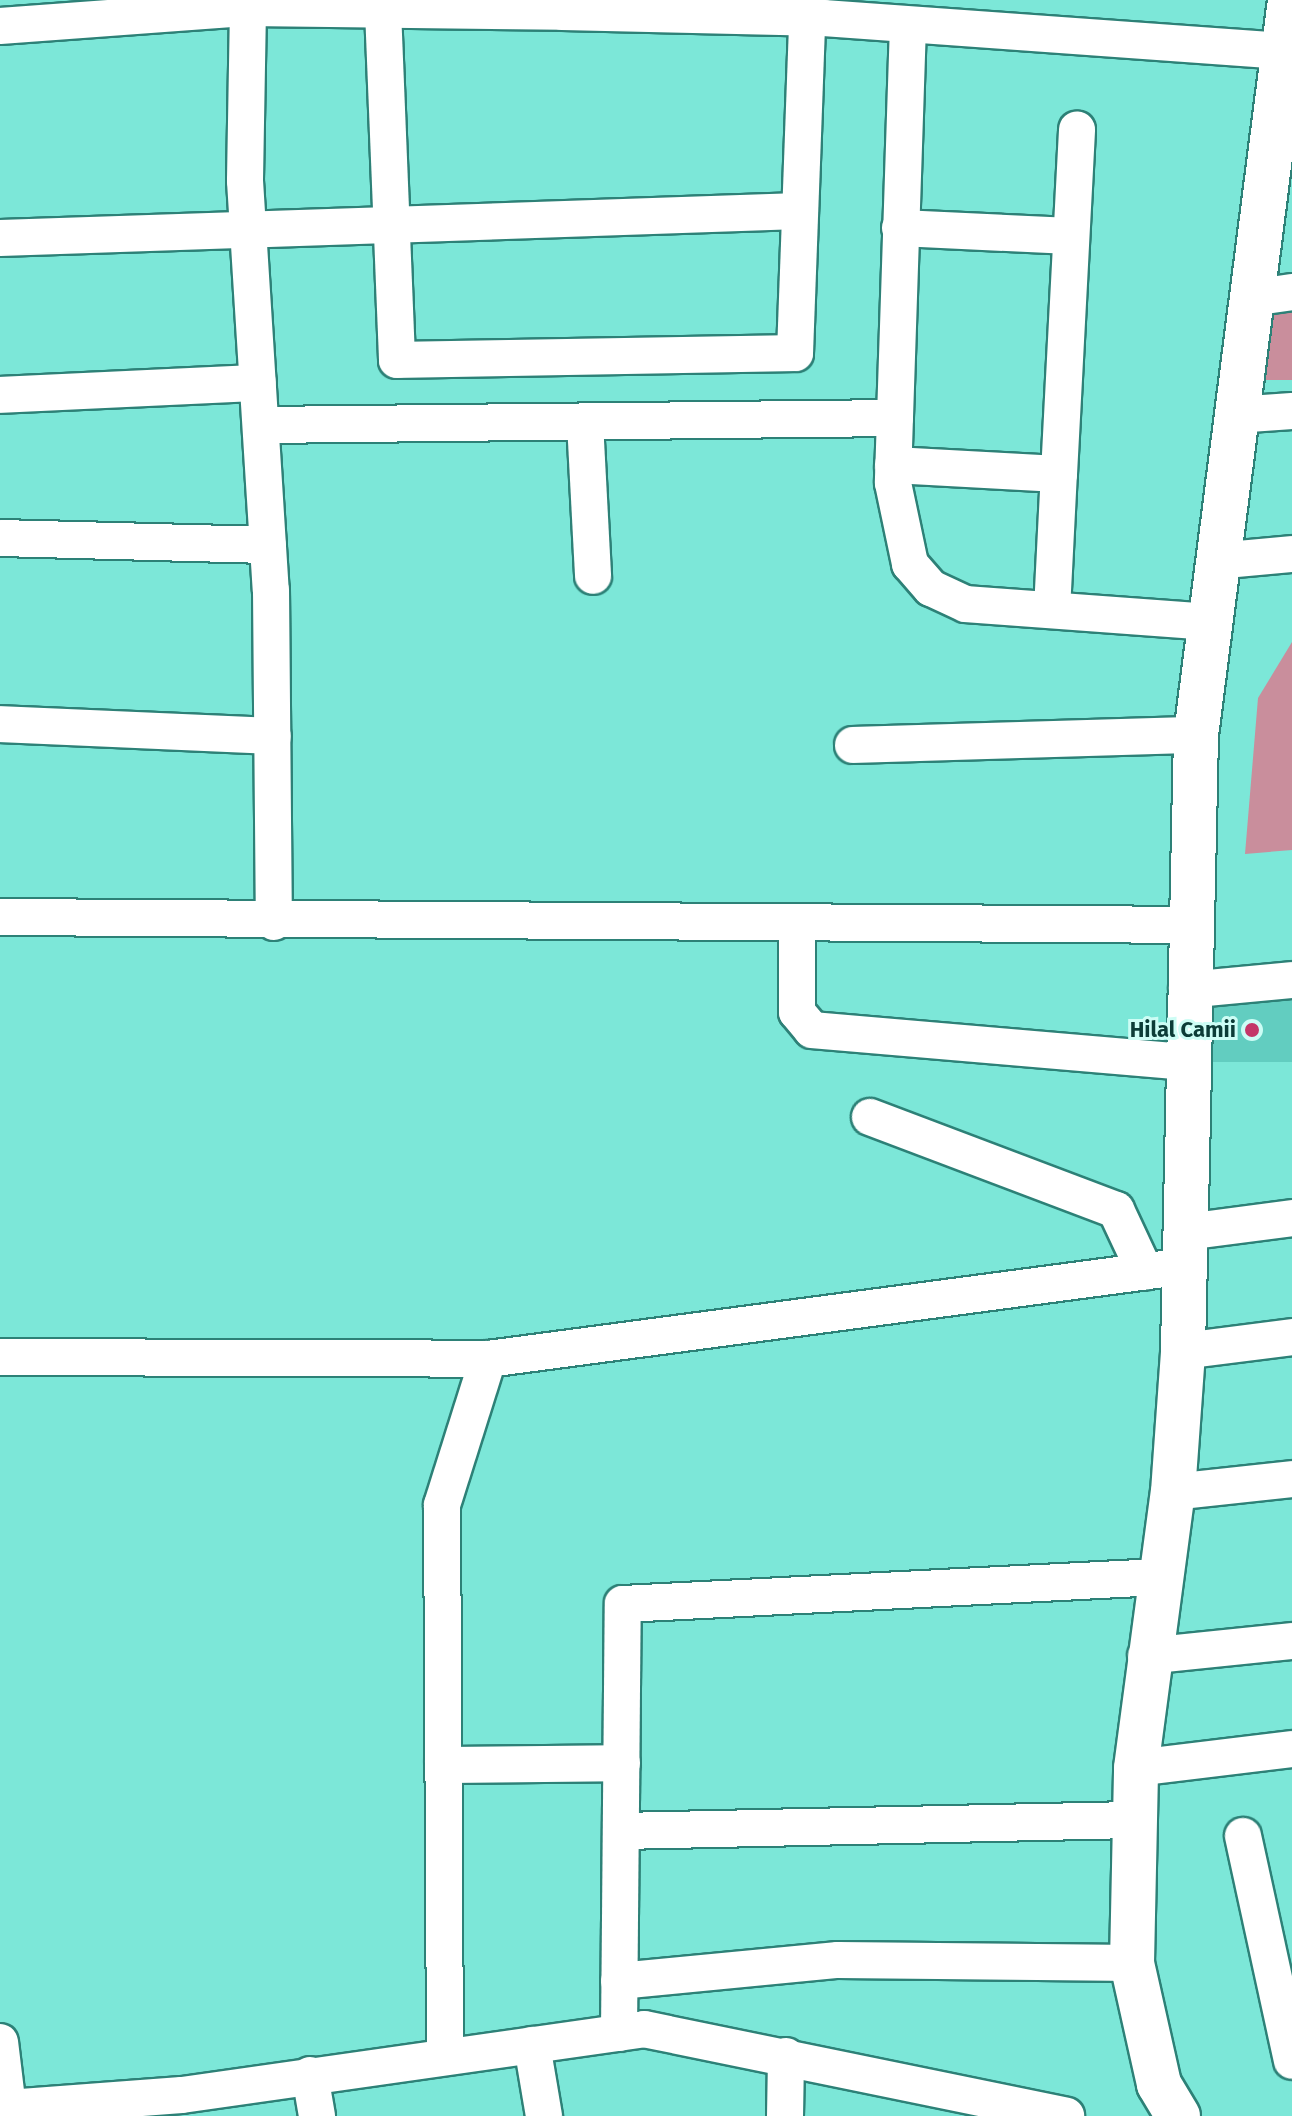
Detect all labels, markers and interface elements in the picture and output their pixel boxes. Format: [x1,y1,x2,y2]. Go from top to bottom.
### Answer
place label: Hilal Camii [1130,1017,1236,1043]
marker: Hilal Camii [1243,1021,1261,1039]

